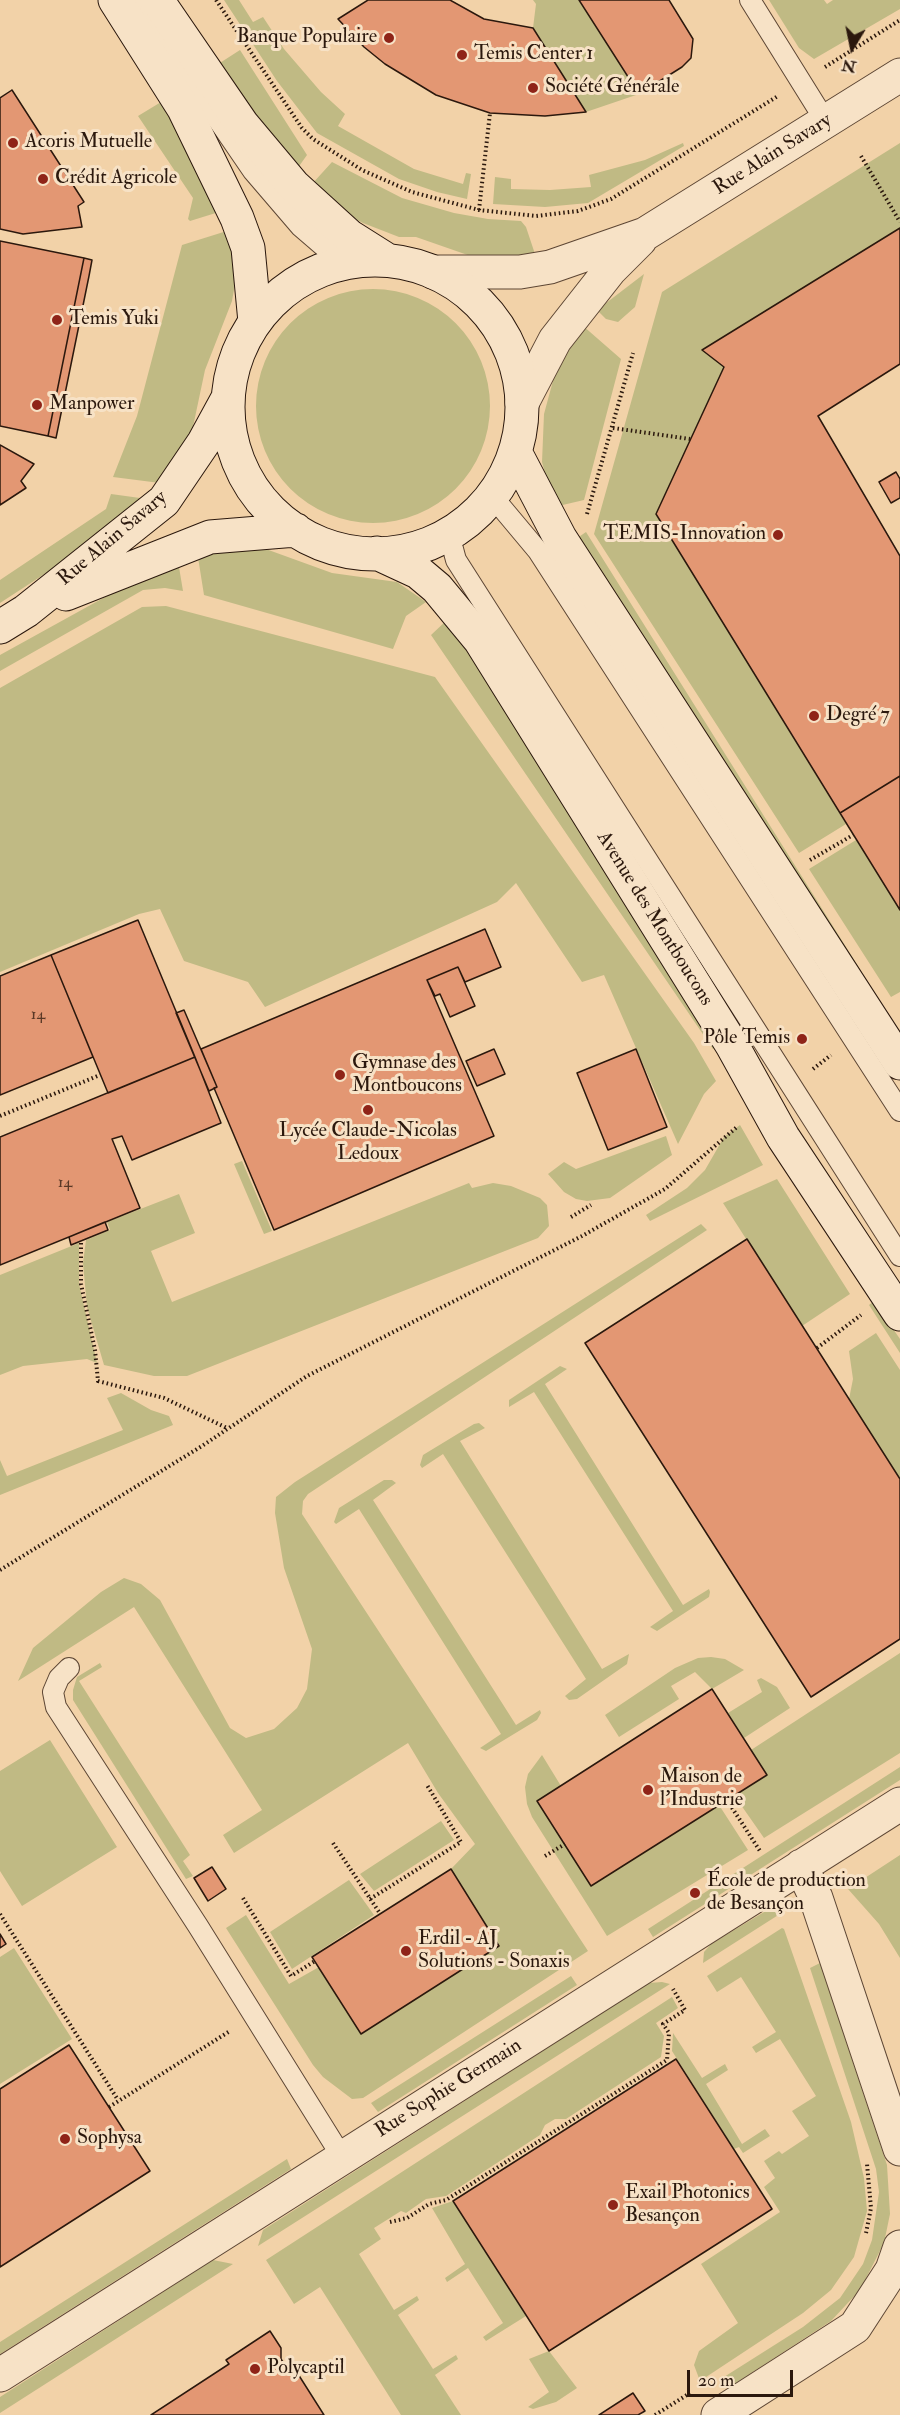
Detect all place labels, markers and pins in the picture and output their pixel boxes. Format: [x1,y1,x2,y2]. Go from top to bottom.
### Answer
place label: Banque Populaire [236,26,377,50]
marker: Banque Populaire [382,31,396,45]
place label: Temis Center 1 [474,43,593,67]
marker: Temis Center 1 [455,48,469,62]
place label: Société Générale [545,76,679,100]
marker: Société Générale [526,81,540,95]
place label: Acoris Mutuelle [25,131,152,155]
marker: Acoris Mutuelle [6,136,20,150]
place label: Crédit Agricole [55,167,177,191]
marker: Crédit Agricole [36,172,50,186]
place label: Temis Yuki [69,308,159,332]
marker: Temis Yuki [50,313,64,327]
place label: Manpower [49,393,134,417]
marker: Manpower [30,398,44,412]
place label: TEMIS-Innovation [603,523,766,547]
marker: TEMIS-Innovation [771,528,785,542]
place label: Degré 7 [826,704,890,728]
marker: Degré 7 [807,709,821,723]
place label: Pôle Temis [703,1027,790,1051]
marker: Pôle Temis [795,1032,809,1046]
place label: Gymnase des Montboucons [352,1052,462,1099]
marker: Gymnase des Montboucons [333,1068,347,1082]
marker: Lycée Claude-Nicolas Ledoux [361,1103,375,1117]
place label: Lycée Claude-Nicolas Ledoux [279,1120,457,1167]
place label: Maison de l'Industrie [660,1766,743,1813]
marker: Maison de l'Industrie [641,1783,655,1797]
place label: École de production de Besançon [707,1870,866,1917]
marker: École de production de Besançon [688,1886,702,1900]
place label: Erdil - AJ Solutions - Sonaxis [418,1928,570,1975]
marker: Erdil - AJ Solutions - Sonaxis [399,1944,413,1958]
place label: Sophysa [77,2127,142,2151]
marker: Sophysa [58,2132,72,2146]
place label: Exail Photonics Besançon [625,2182,749,2229]
marker: Exail Photonics Besançon [606,2198,620,2212]
place label: Polycaptil [267,2357,345,2381]
marker: Polycaptil [248,2362,262,2376]

